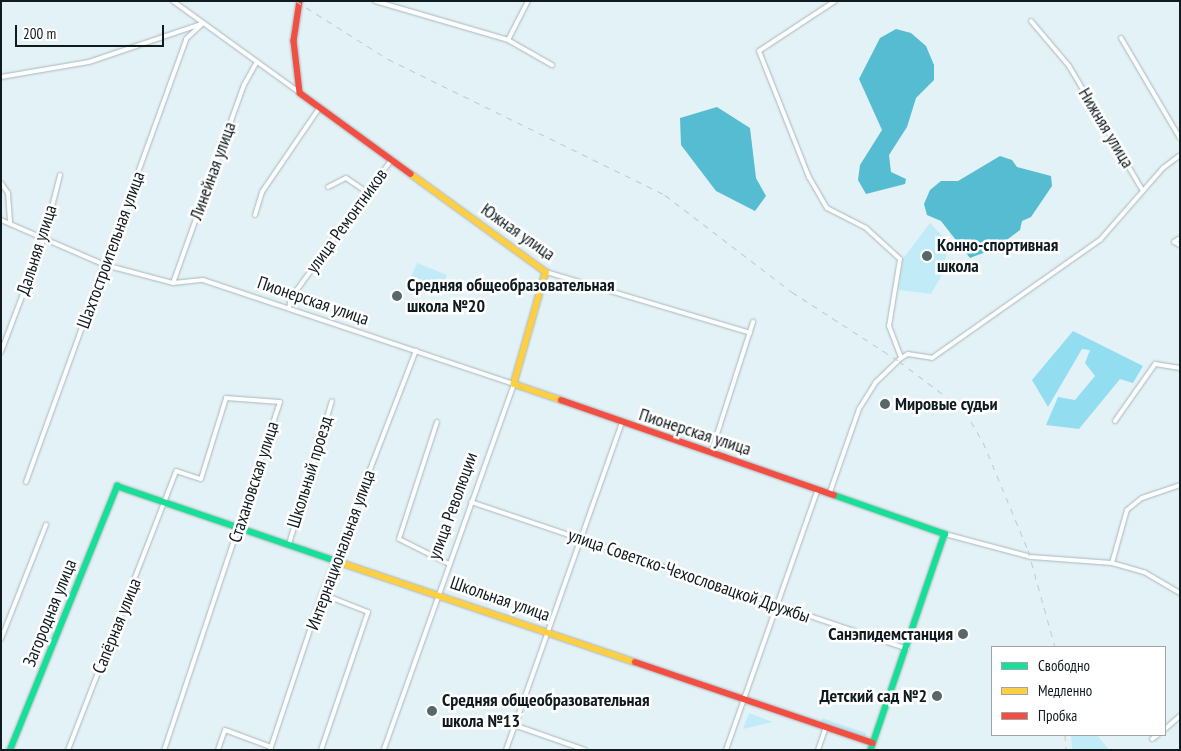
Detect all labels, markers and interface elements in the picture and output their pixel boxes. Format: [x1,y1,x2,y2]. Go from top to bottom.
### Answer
scale bar [18,15,166,47]
text: 200 m [23,24,56,43]
street label: Нижняя улица [1074,84,1138,172]
street label: Линейная улица [185,119,241,223]
street label: улица Ремонтников [302,164,392,278]
street label: Шахтостроительная улица [73,169,149,331]
street label: Южная улица [477,199,559,265]
street label: Дальняя улица [12,202,62,298]
place label: Конно-спортивная школа [937,235,1058,278]
marker: Конно-спортивная школа [921,250,933,262]
street label: Пионерская улица [254,272,372,330]
place label: Средняя общеобразовательная школа №20 [407,275,615,318]
marker: Средняя общеобразовательная школа №20 [391,290,403,302]
place label: Мировые судьи [895,393,997,415]
marker: Мировые судьи [879,398,891,410]
street label: Пионерская улица [636,404,754,460]
street label: Школьный проезд [283,414,337,530]
street label: Стахановская улица [224,419,284,545]
street label: улица Революции [424,450,482,562]
street label: Интернациональная улица [302,467,380,633]
street label: улица Советско-Чехословацкой Дружбы [565,524,813,628]
street label: Загородная улица [19,556,81,670]
street label: Школьная улица [447,572,553,626]
street label: Сапёрная улица [88,575,146,677]
place label: Санэпидемстанция [828,623,953,645]
marker: Санэпидемстанция [957,628,969,640]
legend [991,646,1166,736]
text: Свободно [1038,656,1090,675]
text: Медленно [1038,681,1092,700]
place label: Детский сад №2 [819,685,927,707]
place label: Средняя общеобразовательная школа №13 [442,690,650,732]
marker: Детский сад №2 [931,690,943,702]
marker: Средняя общеобразовательная школа №13 [426,705,438,717]
text: Пробка [1038,706,1077,725]

